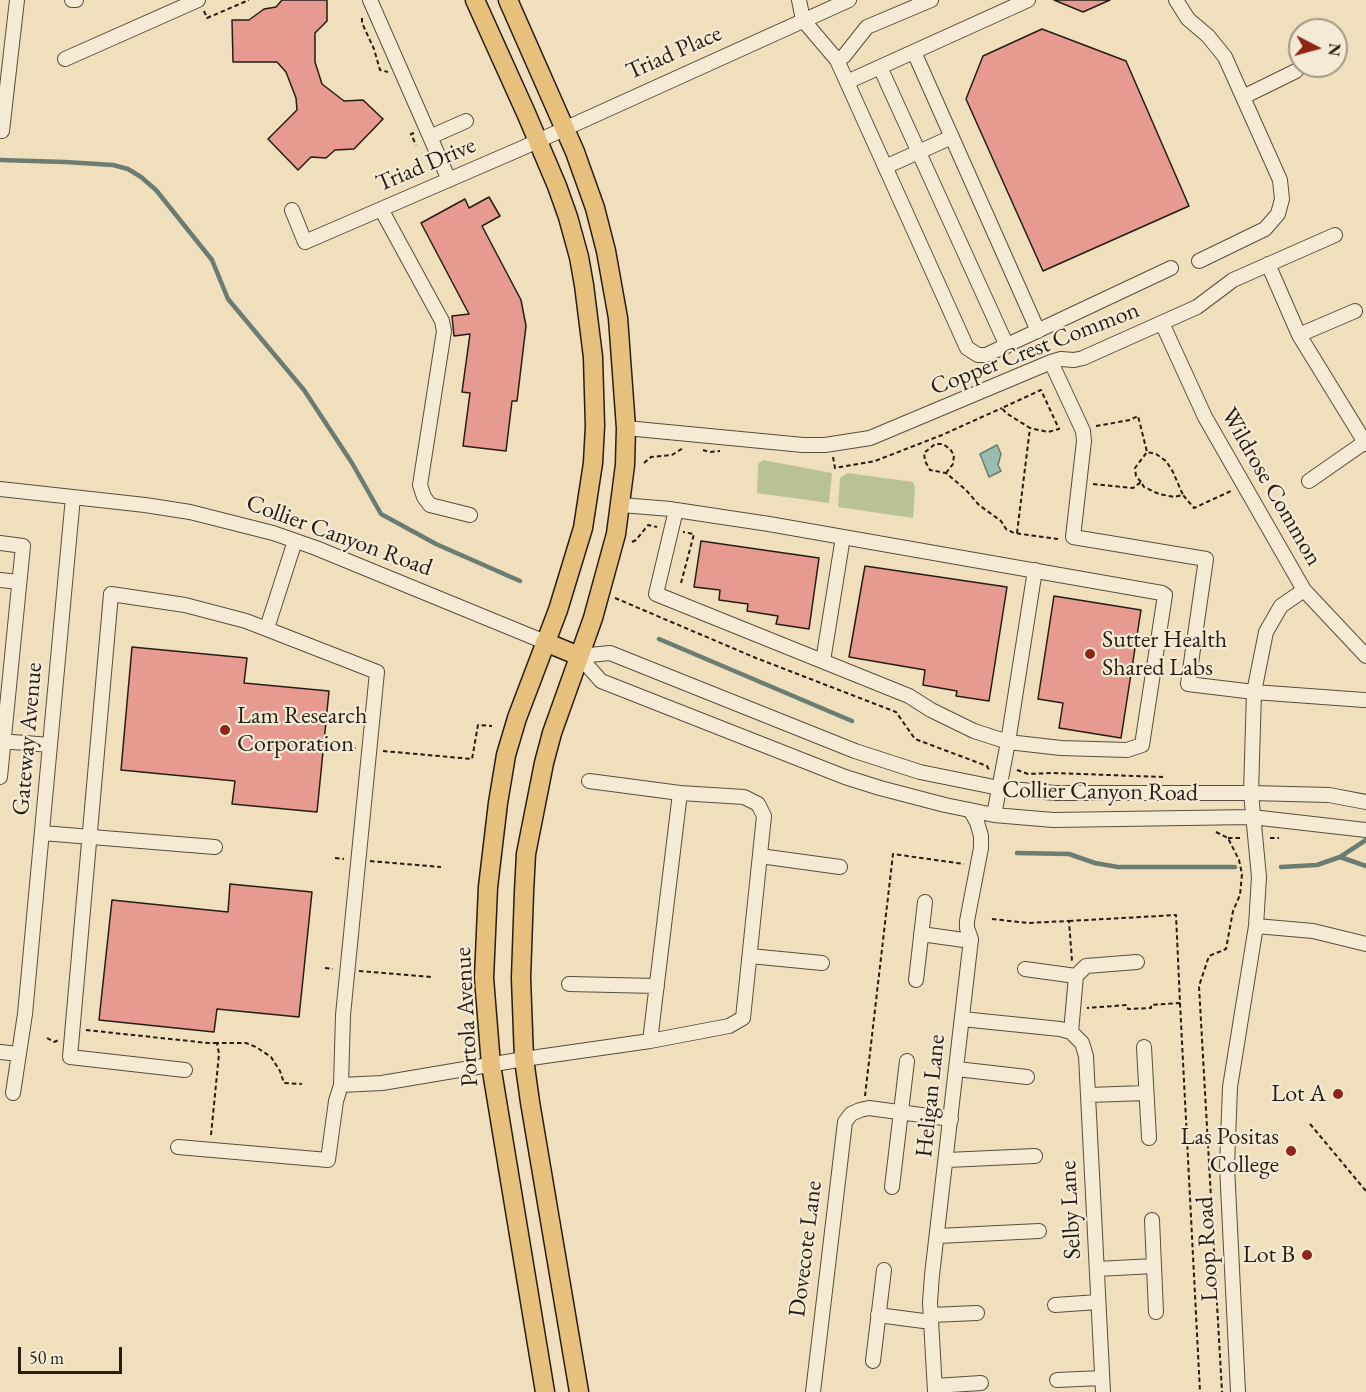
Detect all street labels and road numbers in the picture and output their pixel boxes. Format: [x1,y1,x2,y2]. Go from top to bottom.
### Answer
street label: Triad Place [622,19,726,87]
street label: Triad Drive [372,131,480,199]
street label: Copper Crest Common [927,296,1143,402]
street label: Wildrose Common [1214,403,1328,571]
street label: Collier Canyon Road [242,489,436,583]
street label: Gateway Avenue [7,661,49,817]
street label: Collier Canyon Road [1002,776,1198,808]
street label: Portola Avenue [449,946,485,1088]
street label: Heligan Lane [910,1033,952,1159]
street label: Selby Lane [1054,1160,1088,1260]
street label: Dovecote Lane [783,1179,829,1319]
street label: Loop Road [1191,1196,1225,1302]

